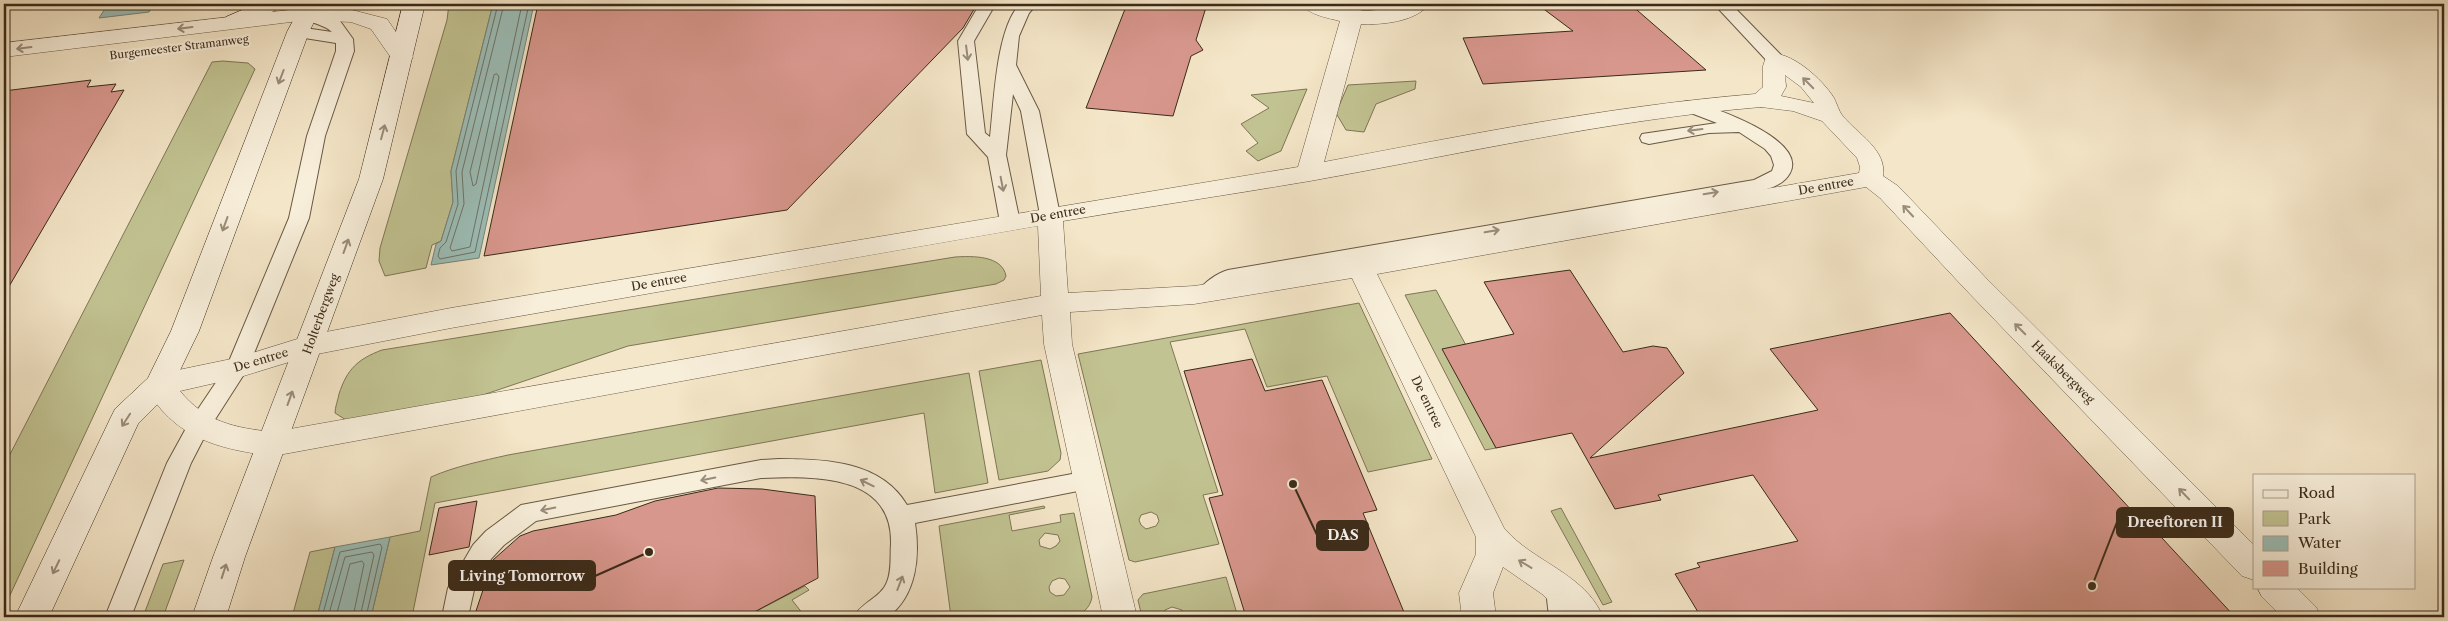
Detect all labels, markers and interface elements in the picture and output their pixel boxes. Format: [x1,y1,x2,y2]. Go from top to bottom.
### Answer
one-way arrow [178,23,194,33]
street label: Burgemeester Stramanweg [109,32,249,62]
one-way arrow [16,43,32,53]
one-way arrow [962,45,972,61]
one-way arrow [276,69,285,84]
one-way arrow [1802,77,1814,89]
one-way arrow [379,124,388,140]
one-way arrow [1687,125,1703,135]
street label: De entree [1797,173,1855,198]
one-way arrow [998,176,1008,192]
one-way arrow [1702,188,1718,198]
street label: De entree [1029,201,1087,226]
one-way arrow [1902,205,1914,218]
one-way arrow [220,215,229,231]
one-way arrow [1483,225,1499,235]
one-way arrow [342,238,351,254]
street label: De entree [630,269,688,294]
street label: Holterbergweg [299,271,342,356]
one-way arrow [2014,322,2026,335]
street label: Haaksbergweg [2029,337,2098,407]
street label: De entree [232,344,290,375]
street label: De entree [1408,373,1447,431]
one-way arrow [286,391,295,406]
one-way arrow [120,413,131,427]
one-way arrow [700,474,716,484]
legend [2253,474,2416,588]
one-way arrow [860,478,875,487]
text: Road [2298,483,2335,502]
one-way arrow [2178,487,2190,500]
one-way arrow [541,504,557,514]
callout: Dreeftoren II [2117,508,2233,537]
text: Park [2298,509,2332,528]
text: Dreeftoren II [2127,513,2223,531]
callout: DAS [1317,521,1368,550]
text: DAS [1327,526,1359,544]
text: Water [2297,533,2342,552]
one-way arrow [1519,558,1533,568]
one-way arrow [51,559,60,574]
text: Building [2298,559,2358,578]
callout: Living Tomorrow [449,561,595,590]
one-way arrow [220,564,229,579]
text: Living Tomorrow [459,567,586,585]
one-way arrow [896,576,905,591]

